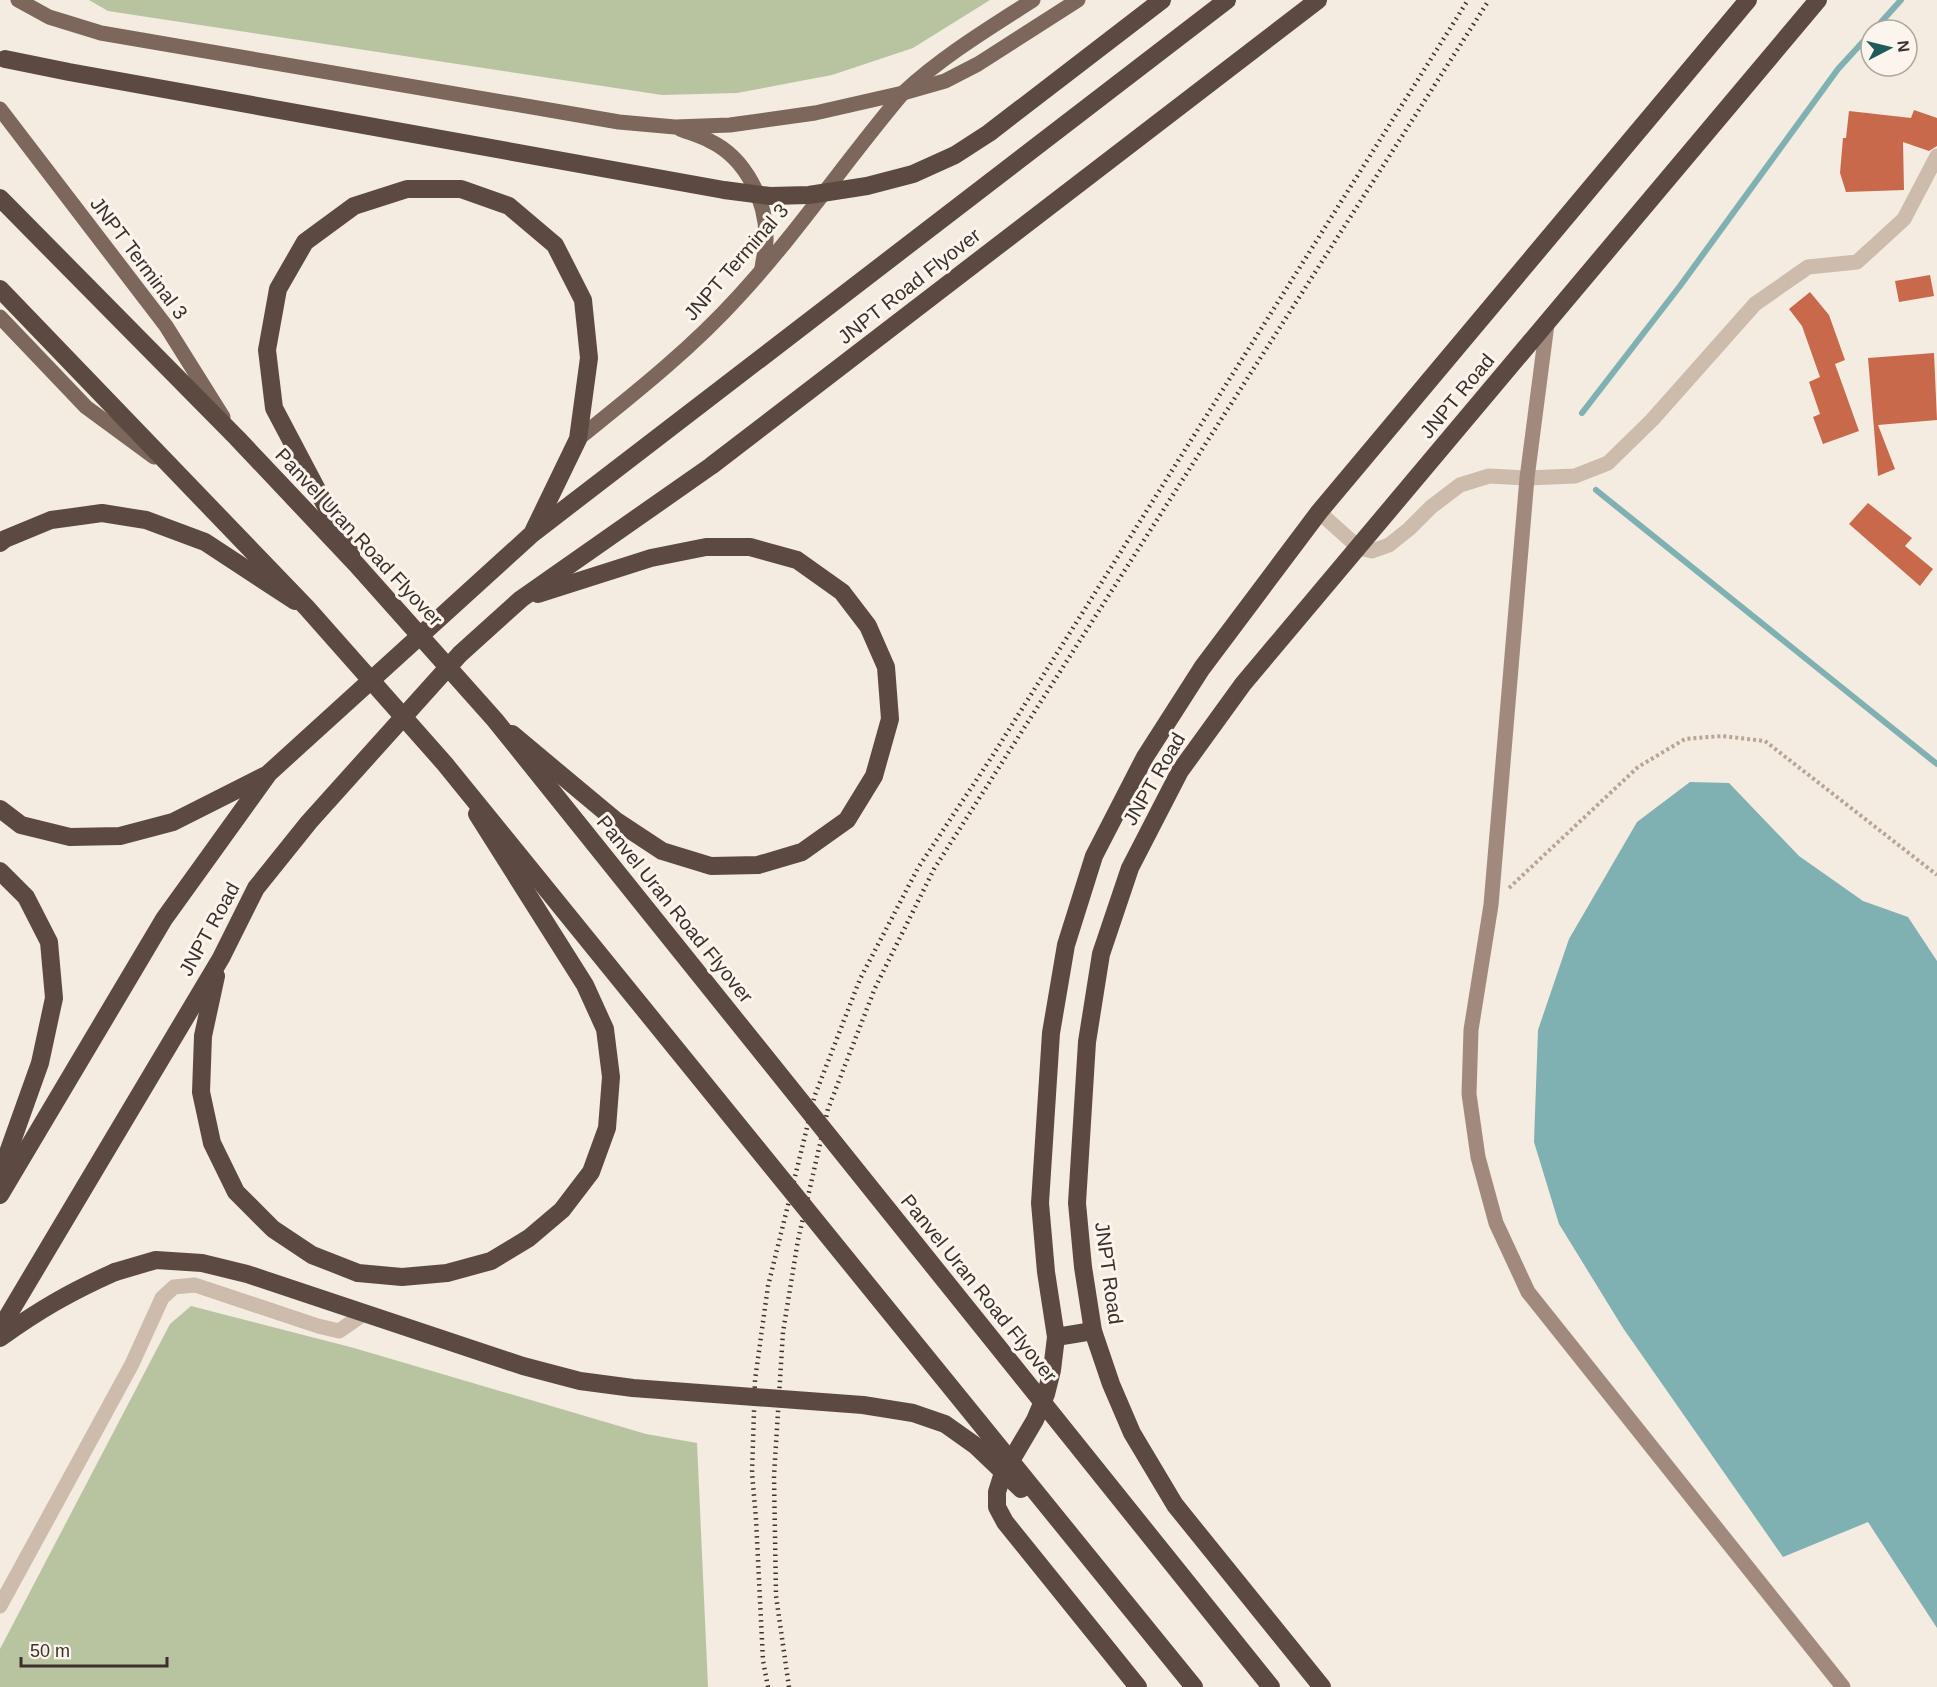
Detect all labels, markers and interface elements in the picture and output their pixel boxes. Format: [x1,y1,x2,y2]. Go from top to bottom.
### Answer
north arrow [1859,18,1919,78]
text: N [1894,39,1913,53]
street label: JNPT Terminal 3 [86,193,192,323]
street label: JNPT Terminal 3 [679,199,793,325]
street label: JNPT Road Flyover [834,224,985,348]
street label: JNPT Road [1415,349,1499,443]
street label: Panvel Uran Road Flyover [271,444,447,631]
street label: JNPT Road [1119,729,1189,829]
street label: Panvel Uran Road Flyover [593,811,758,1007]
street label: JNPT Road [174,879,244,979]
street label: Panvel Uran Road Flyover [897,1190,1062,1386]
street label: JNPT Road [1091,1220,1127,1326]
scale bar [21,1630,166,1668]
text: 50 m [30,1641,70,1661]

